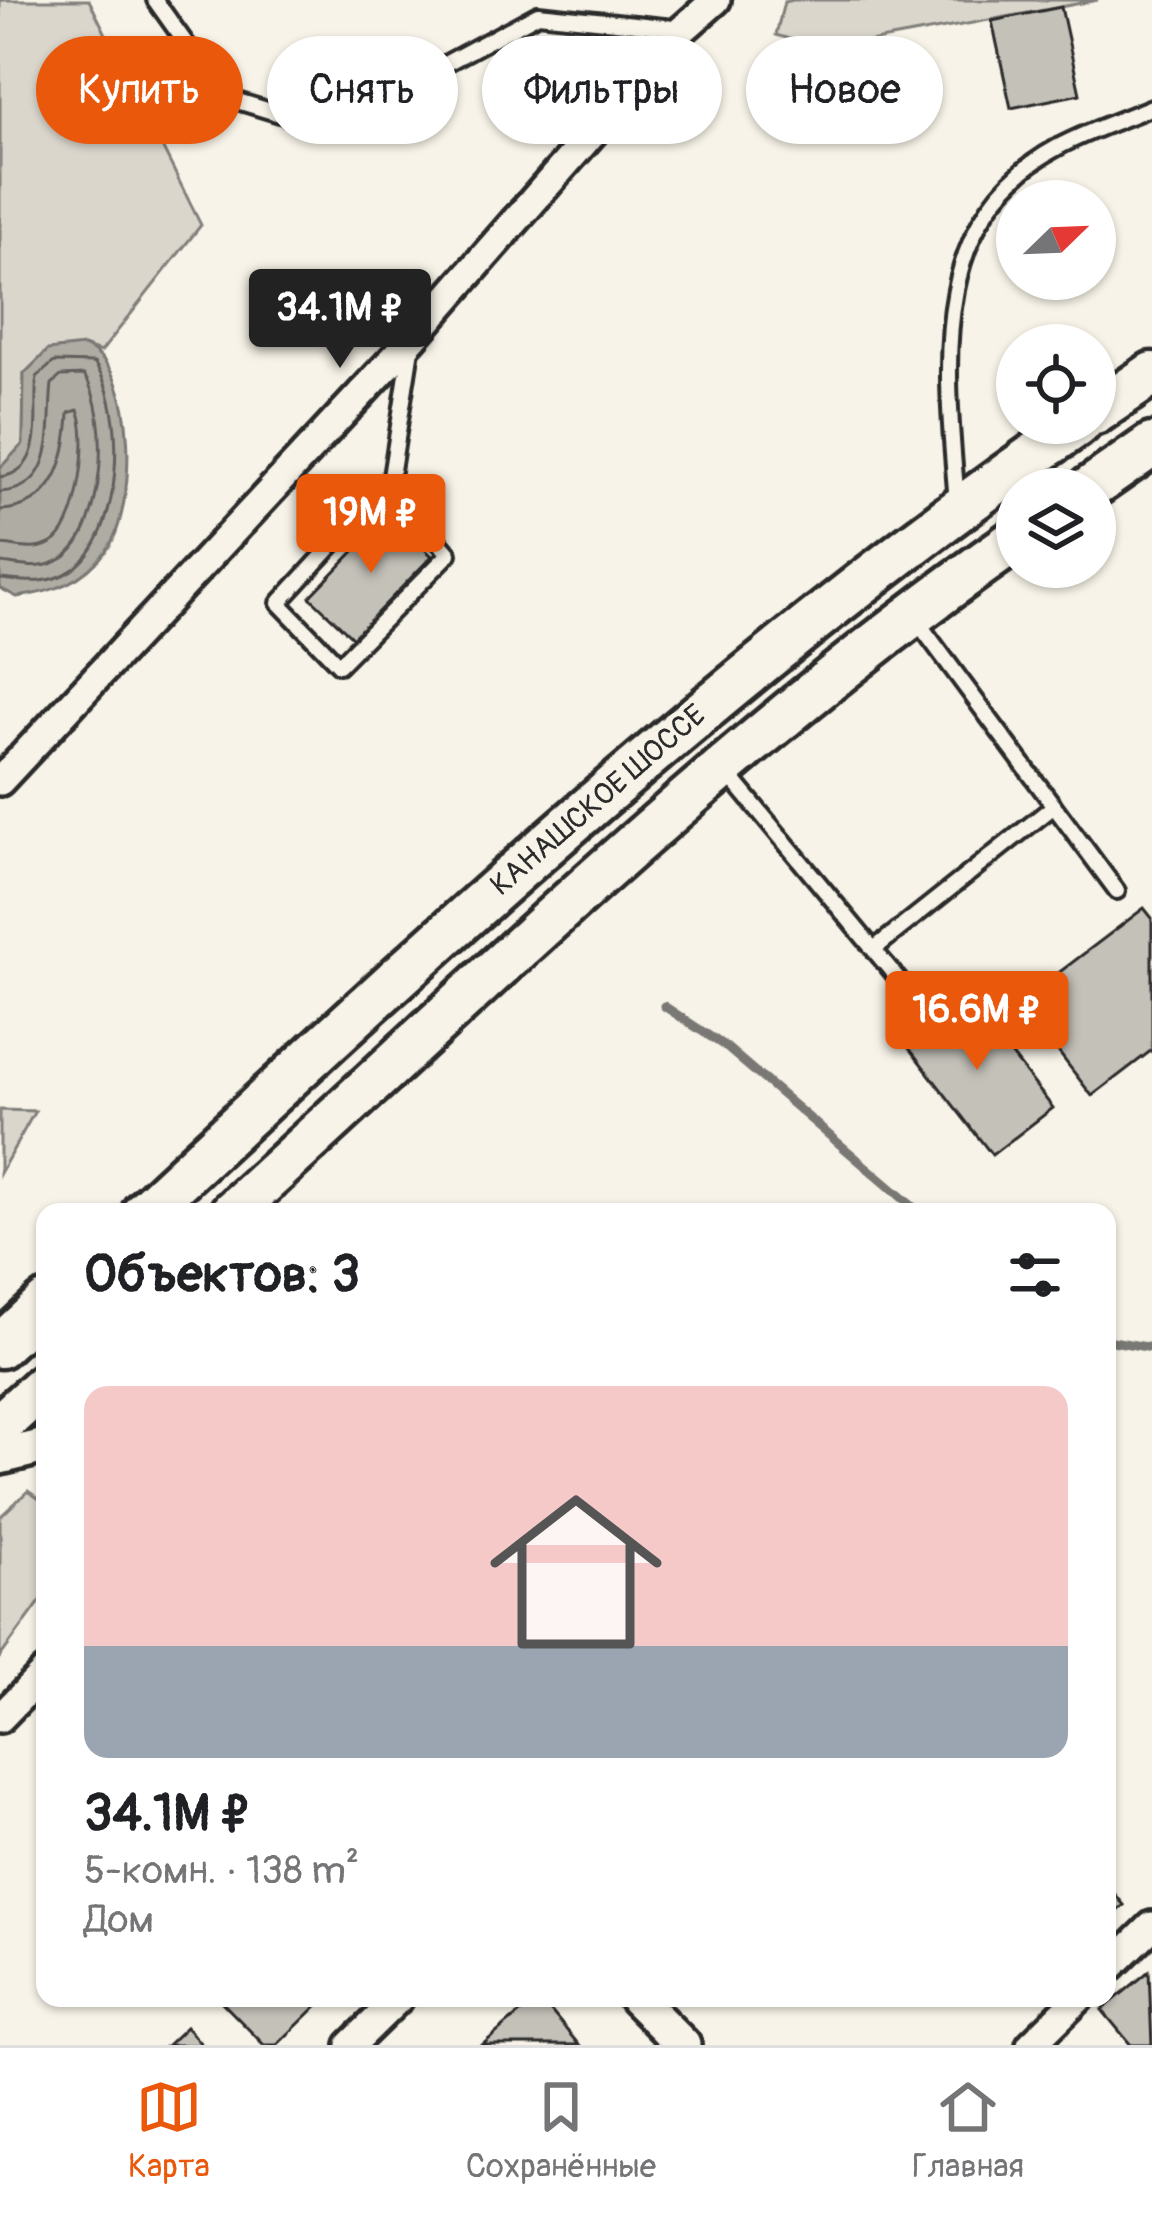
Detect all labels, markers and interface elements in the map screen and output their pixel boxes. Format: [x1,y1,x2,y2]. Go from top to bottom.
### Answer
chip: Купить [36,36,243,144]
chip: Снять [267,36,458,144]
chip: Фильтры [482,36,722,144]
chip: Новое [746,36,943,144]
north arrow [996,180,1116,300]
map controls [996,180,1116,588]
pin: 34.1M ₽ [229,269,451,371]
text: 34.1M ₽ [276,283,404,332]
button: locate [996,324,1116,444]
button: layers [996,468,1116,588]
pin: 19M ₽ [287,474,455,576]
text: 19M ₽ [323,488,419,537]
street label: КАНАШСКОЕ ШОССЕ [483,697,713,903]
pin: 16.6M ₽ [866,971,1088,1073]
text: 16.6M ₽ [912,985,1042,1034]
icon: filters [1002,1242,1068,1308]
text: Объектов: 3 [84,1243,360,1307]
icon: home [468,1464,684,1680]
text: 34.1M ₽ [84,1782,252,1846]
text: 5-комн. · 138 m² [84,1846,359,1895]
text: Дом [84,1895,154,1944]
tab: Карта [128,2074,210,2187]
tab: Сохранённые [466,2074,656,2187]
tab: Главная [912,2074,1024,2187]

